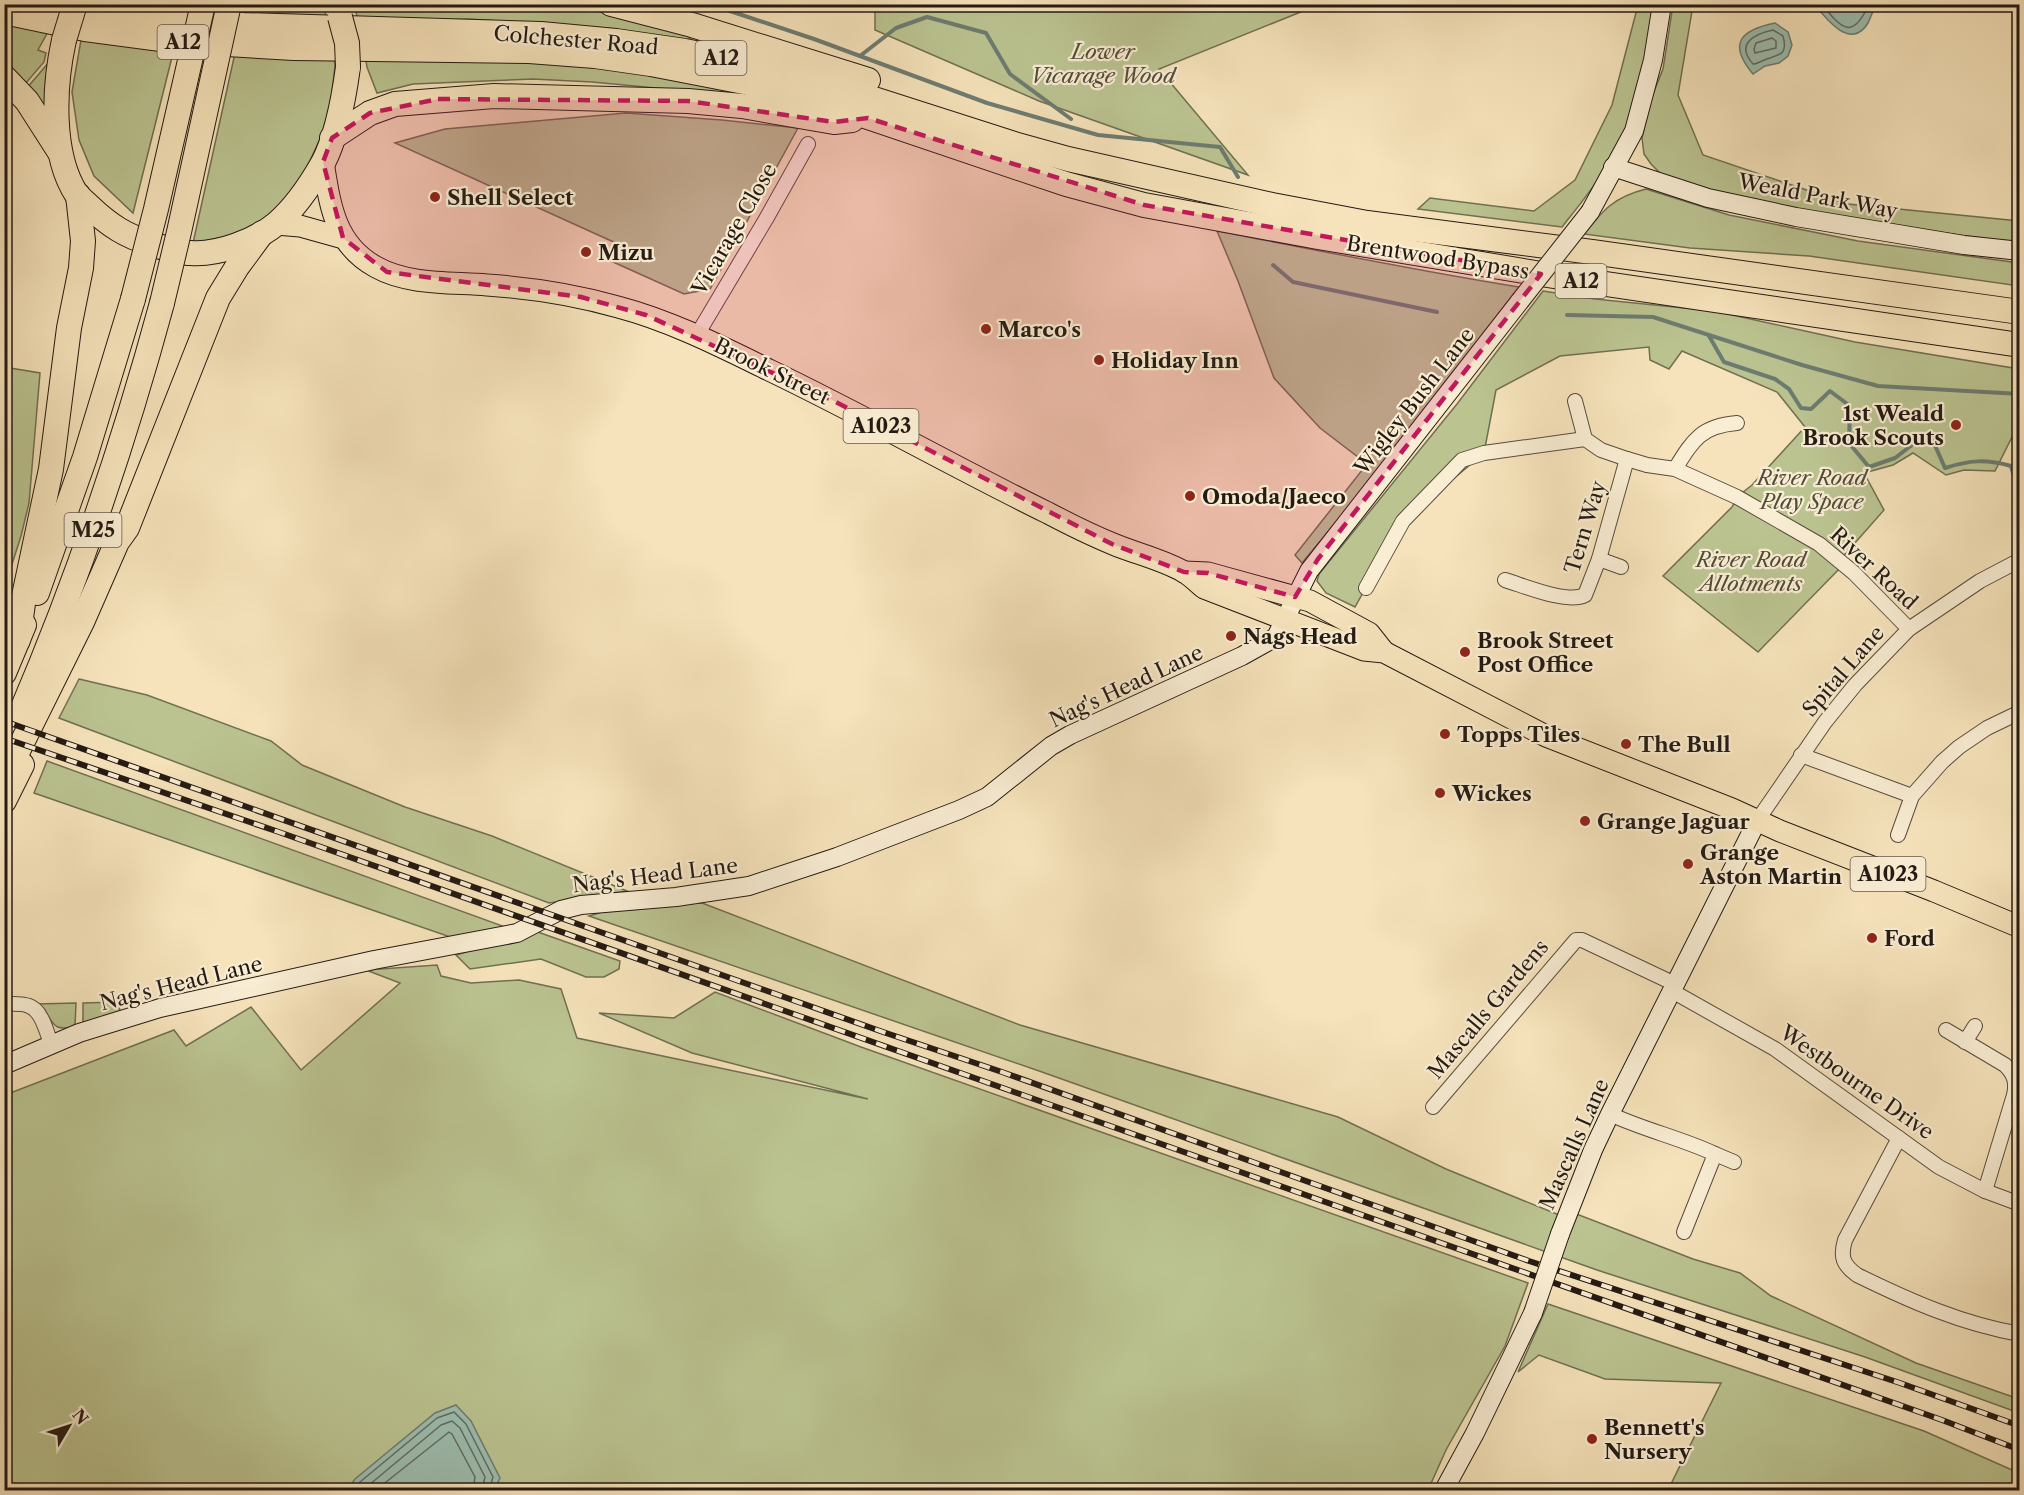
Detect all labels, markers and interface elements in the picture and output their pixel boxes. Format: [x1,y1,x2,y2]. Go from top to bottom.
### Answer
street label: Colchester Road [493,20,660,60]
road number: A12 [158,25,208,59]
park label: Lower Vicarage Wood [1031,39,1178,88]
road number: A12 [696,41,746,75]
street label: Vicarage Close [686,159,782,300]
street label: Weald Park Way [1735,168,1900,224]
place label: Shell Select [447,185,574,210]
marker: Shell Select [428,190,442,204]
street label: Brentwood Bypass [1345,230,1531,284]
place label: Mizu [598,240,654,265]
marker: Mizu [579,245,593,259]
road number: A12 [1556,264,1606,298]
place label: Marco's [998,317,1081,342]
marker: Marco's [979,322,993,336]
street label: Wigley Bush Lane [1348,322,1479,480]
street label: Brook Street [710,332,834,410]
place label: Holiday Inn [1111,348,1239,373]
marker: Holiday Inn [1092,353,1106,367]
place label: 1st Weald Brook Scouts [1802,401,1944,450]
road number: A1023 [844,409,918,443]
marker: 1st Weald Brook Scouts [1949,418,1963,432]
park label: River Road Play Space [1755,465,1869,514]
street label: Tern Way [1559,477,1611,576]
place label: Omoda/Jaeco [1202,484,1346,509]
marker: Omoda/Jaeco [1183,489,1197,503]
road number: M25 [64,513,122,547]
street label: River Road [1825,521,1923,615]
park label: River Road Allotments [1694,547,1808,596]
street label: Spital Lane [1797,621,1889,721]
place label: Nags Head [1243,624,1357,649]
place label: Brook Street Post Office [1477,628,1614,677]
marker: Nags Head [1224,629,1238,643]
street label: Nag's Head Lane [1045,639,1207,733]
marker: Brook Street Post Office [1458,645,1472,659]
place label: Topps Tiles [1457,722,1580,747]
marker: Topps Tiles [1438,727,1452,741]
place label: The Bull [1638,732,1731,757]
marker: The Bull [1619,737,1633,751]
place label: Wickes [1451,781,1532,806]
marker: Wickes [1433,786,1447,800]
place label: Grange Jaguar [1597,809,1751,834]
marker: Grange Jaguar [1578,814,1592,828]
place label: Grange Aston Martin [1699,840,1843,889]
street label: Nag's Head Lane [571,852,739,898]
marker: Grange Aston Martin [1681,857,1695,871]
road number: A1023 [1850,857,1926,891]
place label: Ford [1884,926,1935,951]
marker: Ford [1865,931,1879,945]
street label: Mascalls Gardens [1423,934,1553,1084]
street label: Nag's Head Lane [97,951,265,1015]
street label: Westbourne Drive [1775,1019,1939,1144]
street label: Mascalls Lane [1534,1075,1614,1213]
north arrow [39,1396,99,1456]
text: N [69,1405,93,1428]
place label: Bennett's Nursery [1604,1415,1705,1464]
marker: Bennett's Nursery [1585,1432,1599,1446]

